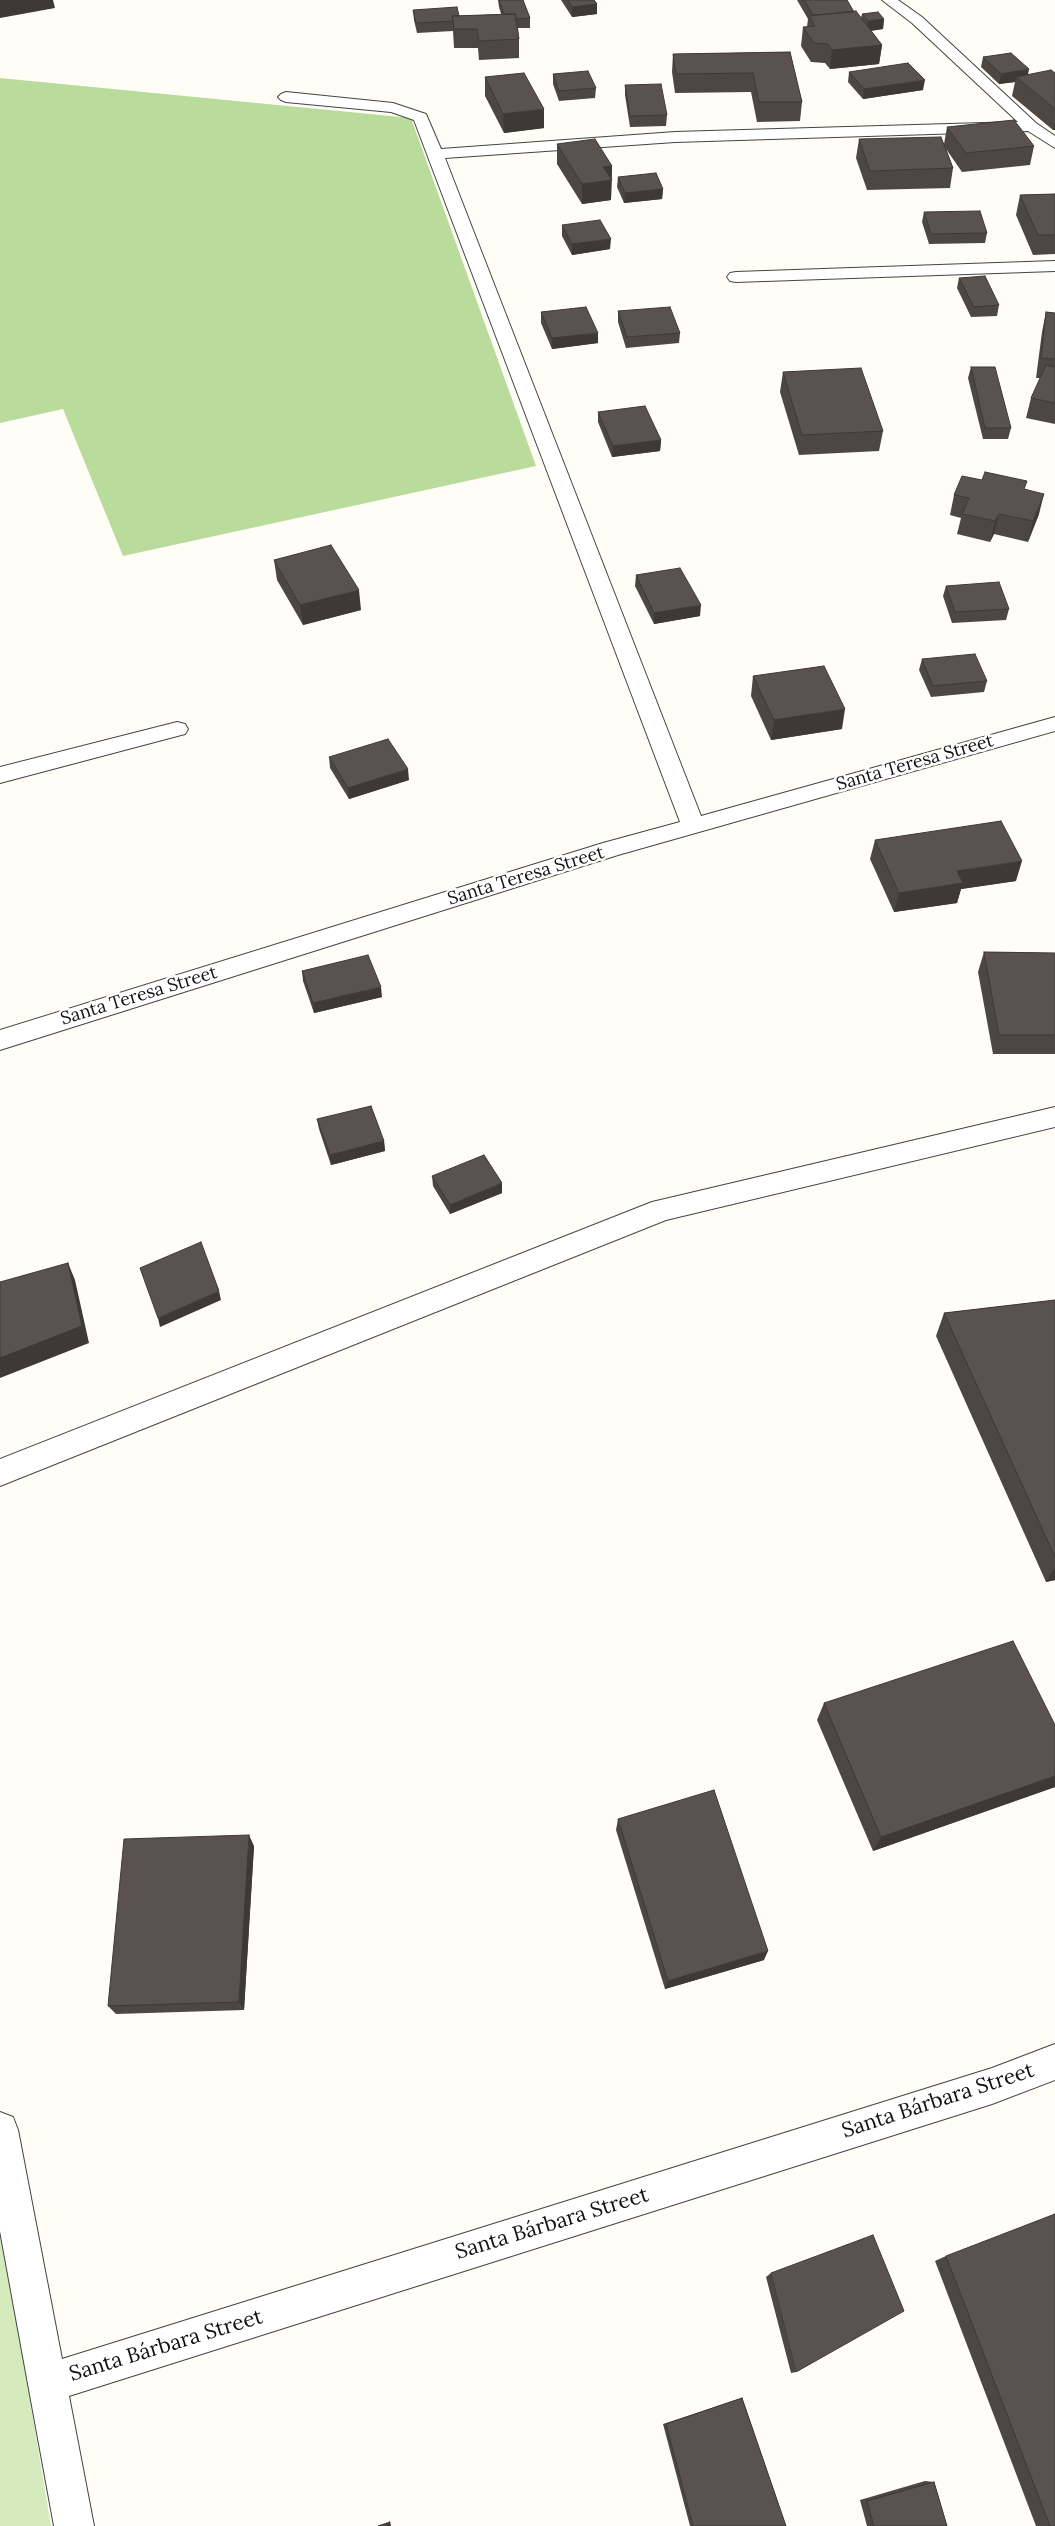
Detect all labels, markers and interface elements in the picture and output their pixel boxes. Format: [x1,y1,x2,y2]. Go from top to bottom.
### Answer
street label: Santa Teresa Street [834,730,996,796]
street label: Santa Teresa Street [445,842,607,910]
street label: Santa Teresa Street [58,962,220,1030]
street label: Santa Bárbara Street [839,2058,1037,2144]
street label: Santa Bárbara Street [452,2183,652,2265]
street label: Santa Bárbara Street [66,2305,266,2387]

